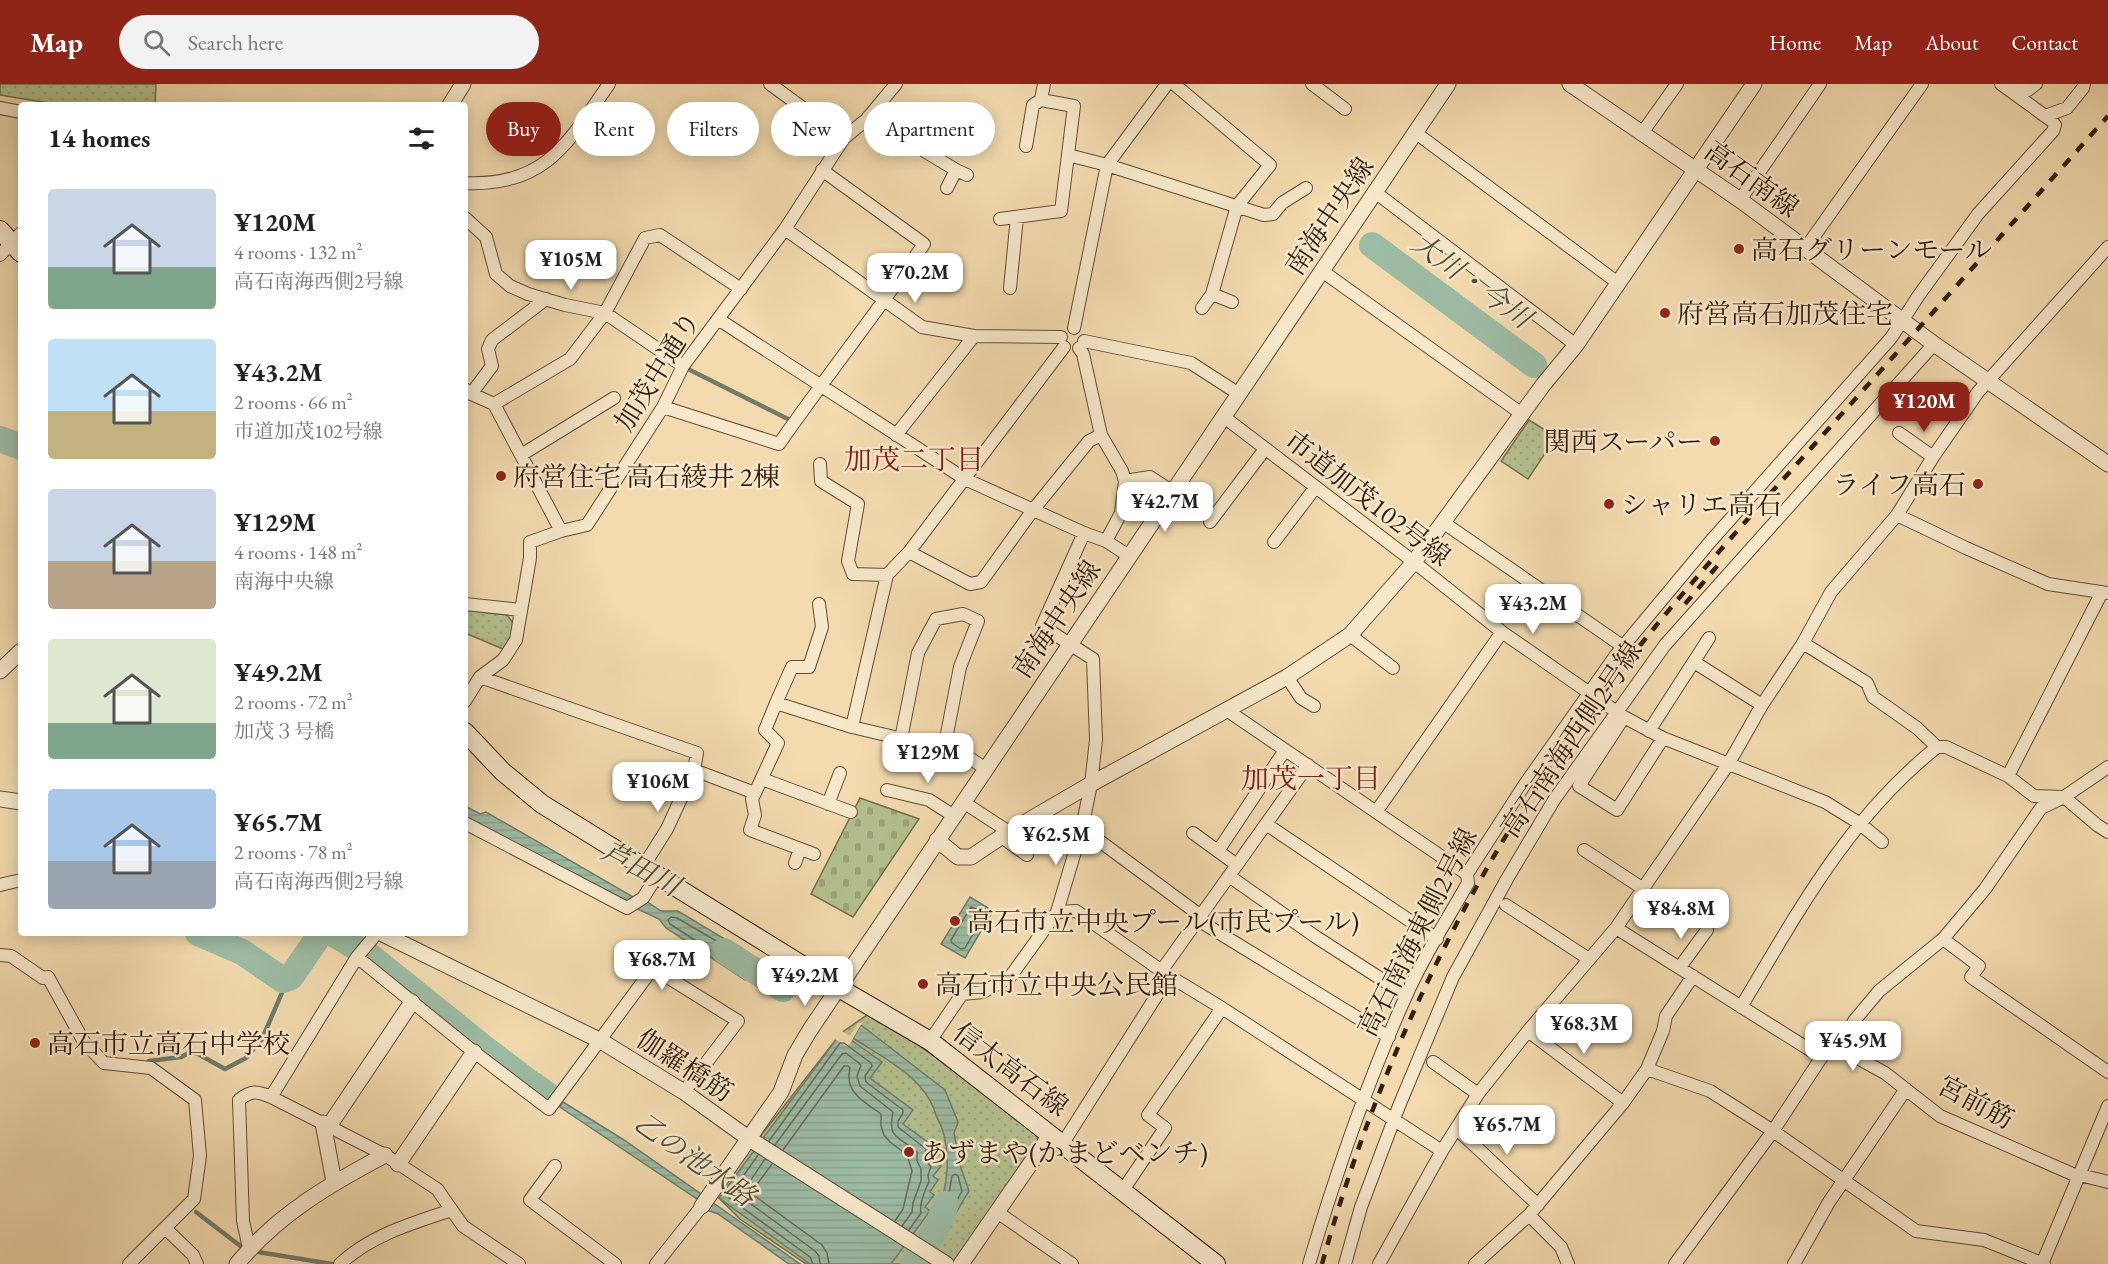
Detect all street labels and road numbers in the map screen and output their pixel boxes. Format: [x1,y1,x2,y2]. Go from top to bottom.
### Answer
street label: 高石南線 [1698,133,1806,225]
street label: 南海中央線 [1277,150,1381,282]
street label: 加茂中通り [606,304,708,438]
street label: 市道加茂102号線 [1278,422,1458,574]
street label: 南海中央線 [1004,553,1108,685]
street label: 高石南海西側2号線 [1492,634,1650,844]
street label: 高石南海東側2号線 [1349,822,1485,1042]
street label: 信太高石線 [947,1014,1075,1124]
street label: 伽羅橋筋 [630,1021,740,1109]
street label: 宮前筋 [1932,1068,2020,1136]

